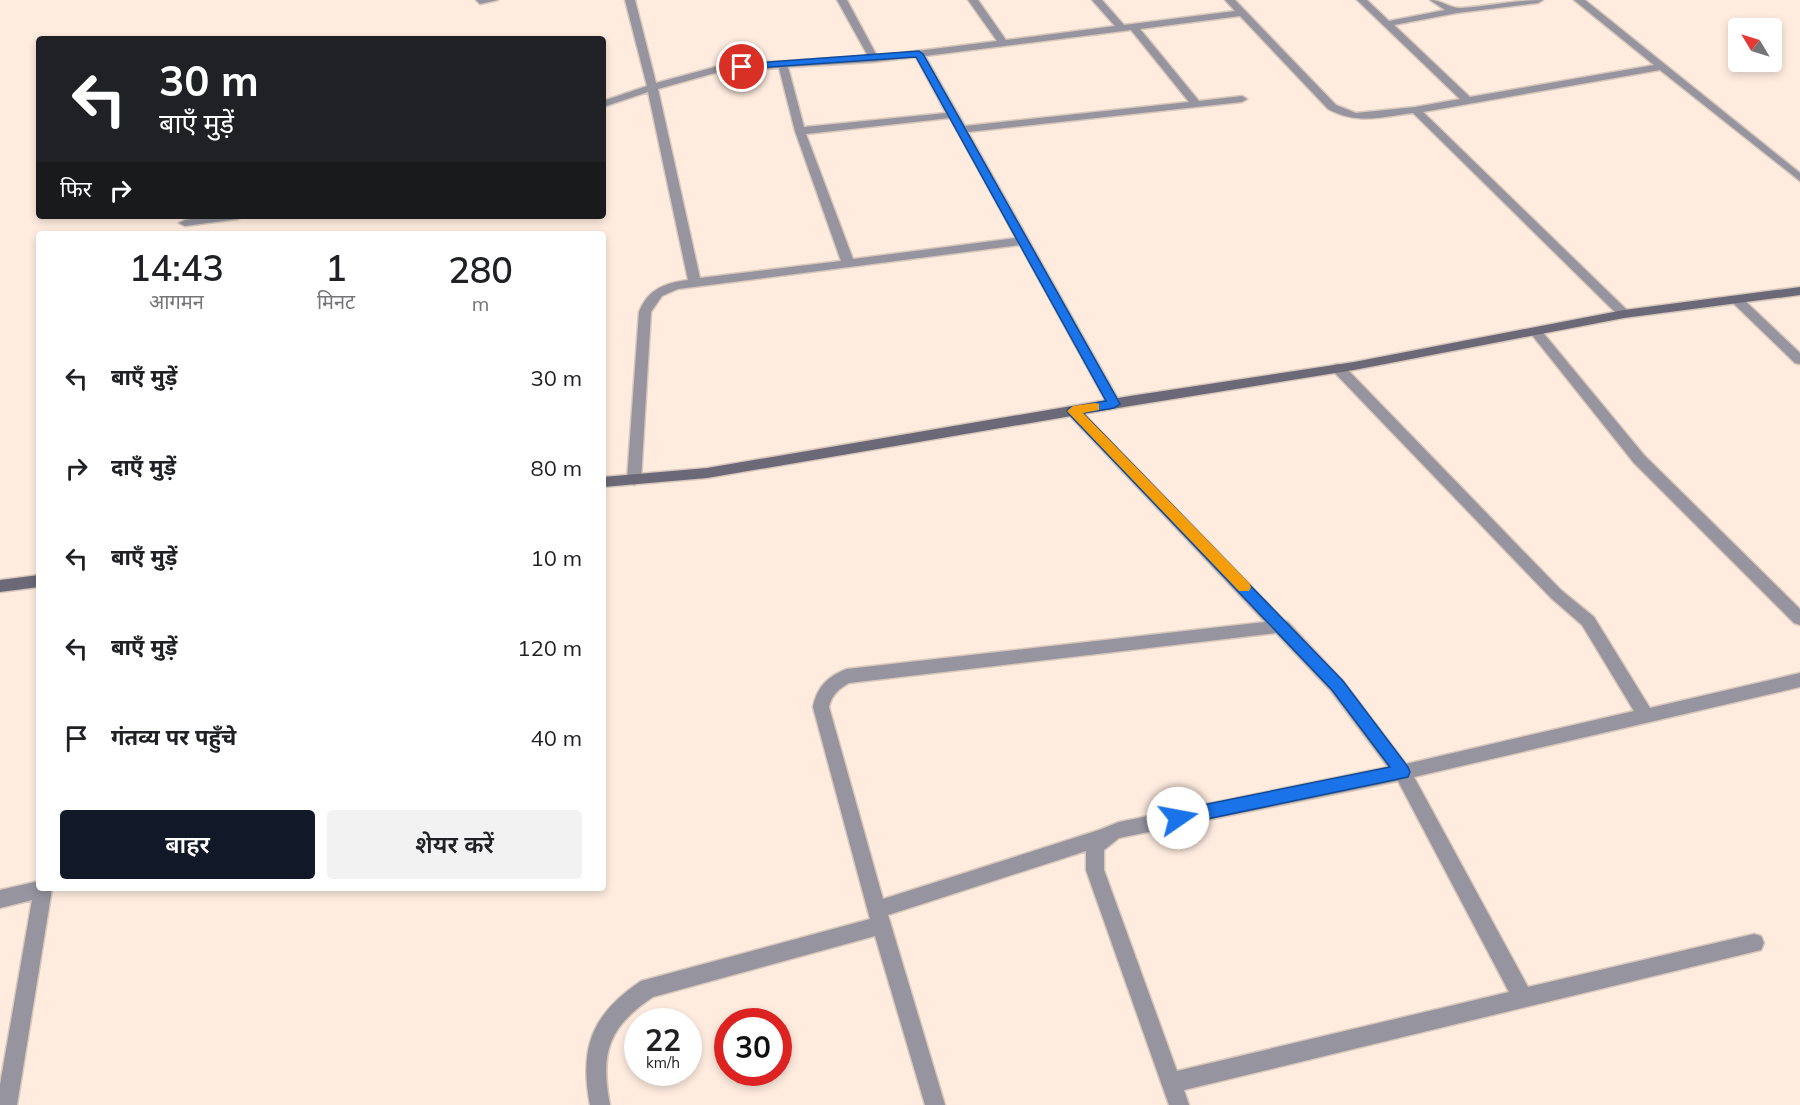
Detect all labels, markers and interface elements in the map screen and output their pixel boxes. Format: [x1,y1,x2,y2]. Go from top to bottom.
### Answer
north arrow [1728,18,1782,72]
map controls [1728,18,1782,72]
pin [716,41,767,92]
icon: arrive [725,50,758,83]
text: 30 m [159,54,259,107]
icon: left [60,60,138,138]
text: बाएँ मुड़ें [159,106,234,140]
icon: right [104,174,137,207]
text: फिर [60,175,92,203]
text: 14:43 [129,245,224,290]
text: 1 [325,245,347,290]
text: 280 [448,247,513,292]
text: आगमन [149,289,204,314]
text: मिनट [317,289,355,314]
text: m [472,291,489,316]
icon: left [60,362,93,395]
text: बाएँ मुड़ें [111,363,177,391]
text: 30 m [531,364,582,392]
icon: right [60,452,93,485]
text: दाएँ मुड़ें [111,453,176,481]
text: 80 m [531,454,582,482]
icon: left [60,542,93,575]
text: बाएँ मुड़ें [111,543,177,571]
text: 10 m [531,544,582,572]
icon: left [60,632,93,665]
text: बाएँ मुड़ें [111,633,177,661]
text: 120 m [517,634,582,662]
icon: arrive [60,722,93,755]
text: गंतव्य पर पहुँचे [111,723,236,751]
text: 40 m [531,724,582,752]
position arrow [1146,786,1210,850]
button: बाहर [60,810,315,879]
button: शेयर करें [327,810,582,879]
speed limit sign: 30 [714,1008,792,1086]
text: 22 [645,1021,681,1059]
text: km/h [646,1053,680,1072]

